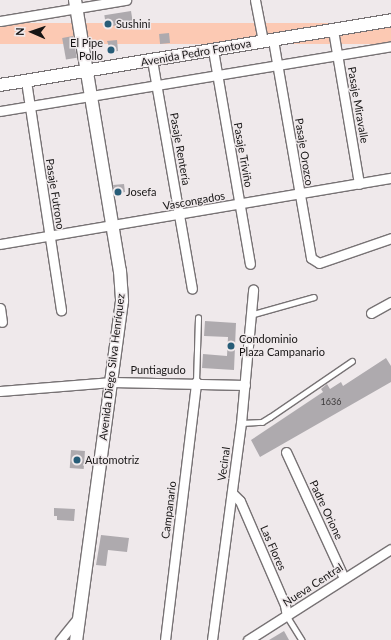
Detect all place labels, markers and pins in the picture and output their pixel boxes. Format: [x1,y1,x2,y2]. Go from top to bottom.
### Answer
place label: Sushini [116,17,150,31]
marker: Sushini [103,19,113,29]
place label: El Pipe Pollo [70,37,103,63]
marker: El Pipe Pollo [106,45,116,55]
place label: Josefa [126,185,156,199]
marker: Josefa [113,187,123,197]
place label: Condominio Plaza Campanario [239,333,325,359]
marker: Condominio Plaza Campanario [226,341,236,351]
place label: Automotriz [85,453,139,467]
marker: Automotriz [72,455,82,465]

